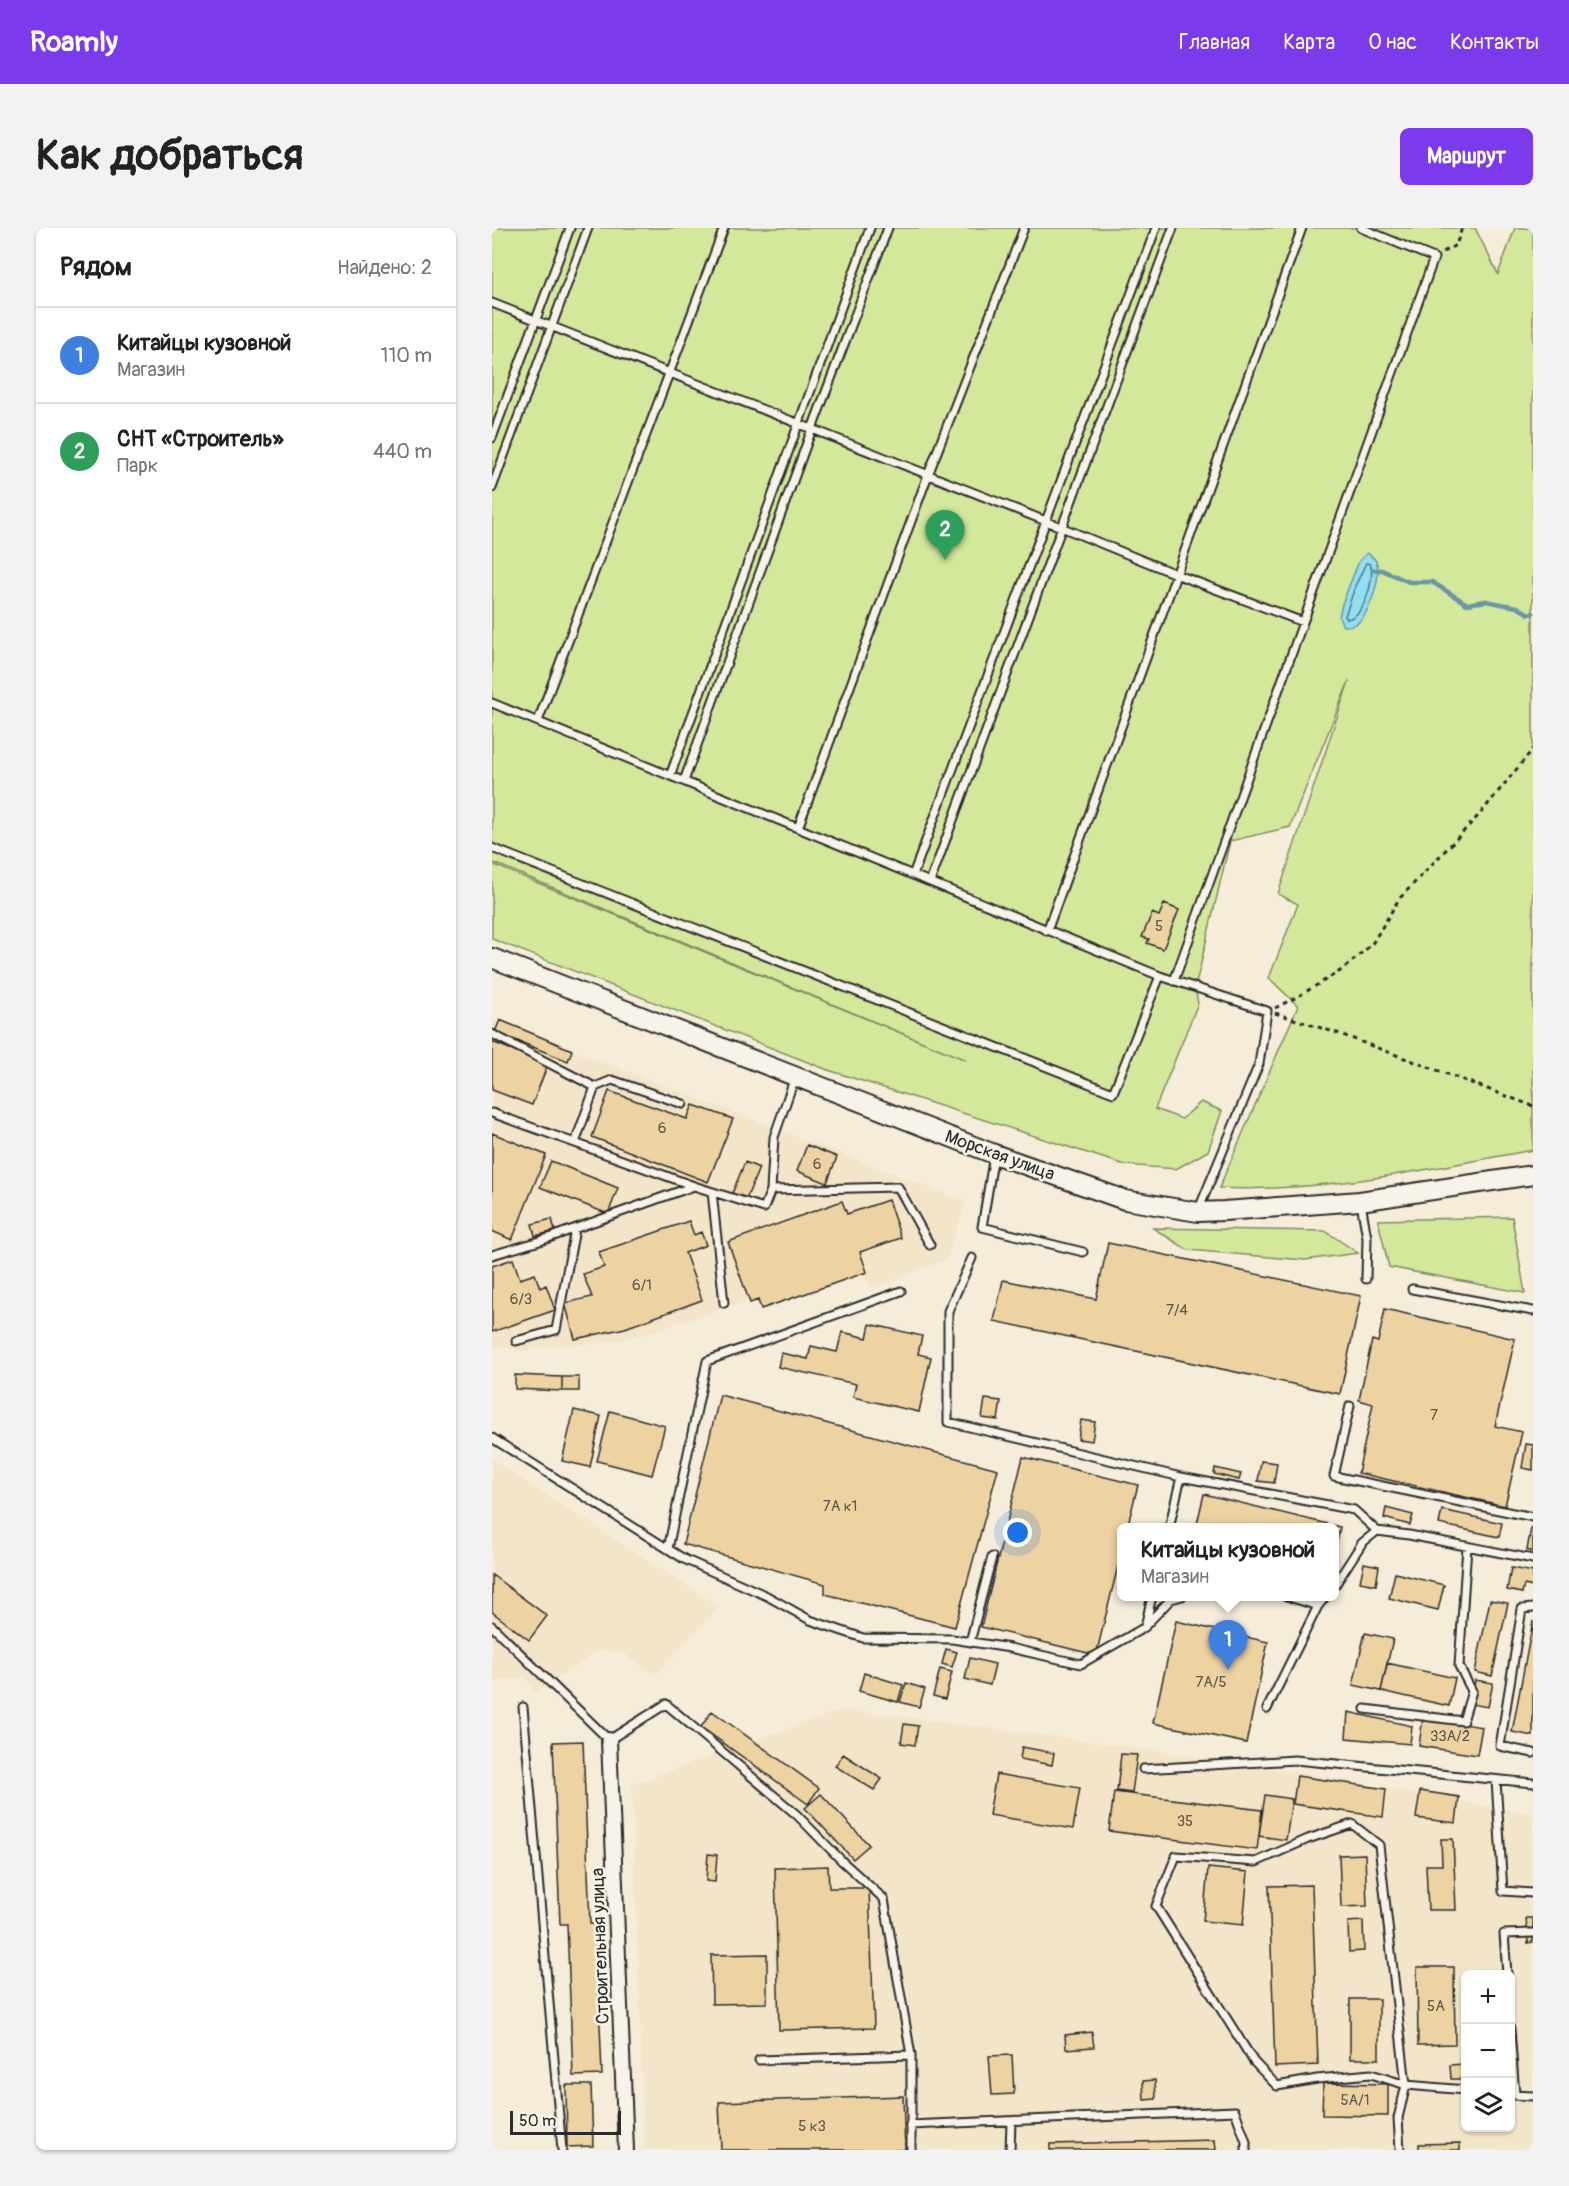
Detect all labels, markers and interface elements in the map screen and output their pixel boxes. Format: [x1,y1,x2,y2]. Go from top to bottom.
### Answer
text: Roamly [30,25,118,60]
text: Главная [1179,29,1250,56]
text: Карта [1283,29,1335,56]
text: О нас [1368,29,1417,56]
text: Контакты [1450,29,1539,56]
button: Маршрут [1400,128,1533,185]
text: Как добраться [36,130,303,182]
text: Рядом [60,251,132,283]
text: Найдено: 2 [337,255,432,280]
text: Китайцы кузовной [117,329,291,357]
text: 1 [76,343,83,368]
text: 110 m [381,343,432,368]
text: Магазин [117,357,185,382]
text: СНТ «Строитель» [117,425,284,453]
text: 2 [74,439,85,464]
text: 440 m [373,439,432,464]
text: Парк [117,453,158,478]
pin: 2 [926,510,964,560]
house number: 5 [1155,917,1163,936]
house number: 6 [658,1119,666,1138]
street label: Морская улица [942,1125,1058,1186]
house number: 6 [813,1155,821,1174]
house number: 6/1 [632,1276,652,1295]
house number: 6/3 [510,1290,532,1309]
house number: 7/4 [1166,1301,1188,1320]
house number: 7 [1430,1406,1438,1425]
house number: 7А к1 [823,1497,857,1516]
your location [1003,1518,1032,1547]
popup [1117,1523,1339,1601]
text: Китайцы кузовной [1141,1536,1315,1564]
text: Магазин [1141,1564,1209,1589]
pin: 1 [1208,1620,1248,1670]
house number: 7А/5 [1195,1673,1227,1692]
house number: 33А/2 [1430,1727,1470,1746]
house number: 35 [1177,1812,1193,1831]
street label: Строительная улица [586,1867,615,2025]
map controls [1461,1970,1515,2132]
button: + [1461,1970,1515,2024]
house number: 5А [1427,1997,1445,2016]
button: − [1461,2024,1515,2078]
button: layers [1461,2078,1515,2132]
house number: 5А/1 [1340,2091,1370,2110]
scale bar [510,2108,621,2136]
text: 50 m [519,2111,556,2131]
house number: 5 к3 [798,2117,826,2136]

